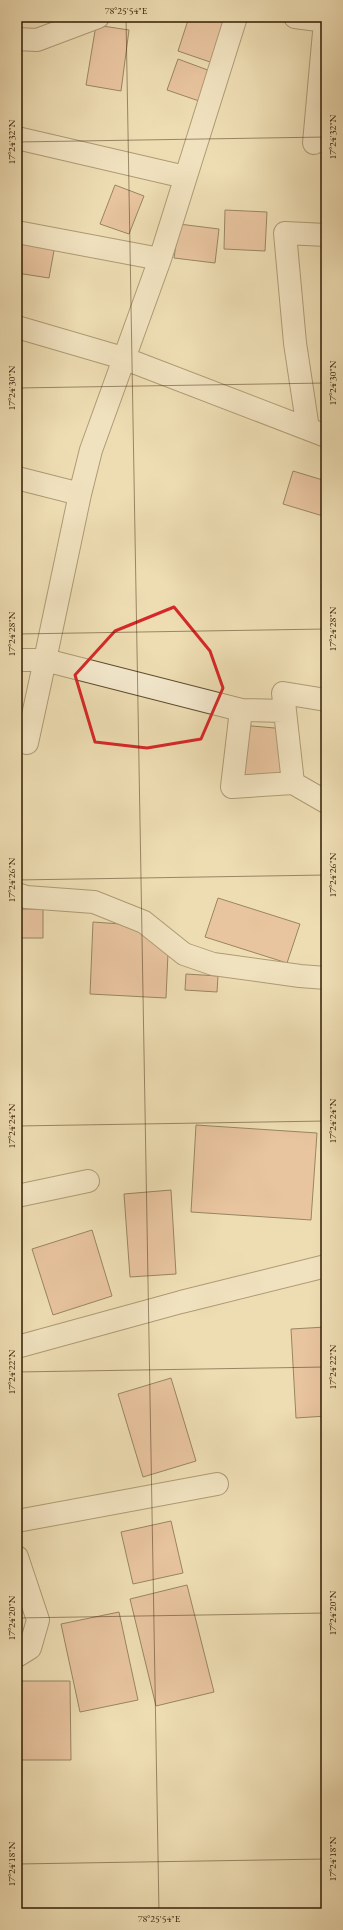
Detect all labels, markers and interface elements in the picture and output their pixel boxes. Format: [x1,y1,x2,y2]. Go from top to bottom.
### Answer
text: 78°25'54"E [105,4,148,17]
text: 17°24'32"N [326,114,339,159]
text: 17°24'32"N [5,119,18,164]
text: 17°24'30"N [326,360,339,405]
text: 17°24'30"N [5,365,18,410]
text: 17°24'28"N [326,606,339,651]
text: 17°24'28"N [5,611,18,656]
text: 17°24'26"N [326,852,339,897]
text: 17°24'26"N [5,857,18,902]
text: 17°24'24"N [326,1098,339,1143]
text: 17°24'24"N [5,1103,18,1148]
text: 17°24'22"N [326,1344,339,1389]
text: 17°24'22"N [5,1349,18,1394]
text: 17°24'20"N [326,1590,339,1635]
text: 17°24'20"N [5,1595,18,1640]
text: 17°24'18"N [326,1836,339,1881]
text: 17°24'18"N [5,1841,18,1886]
text: 78°25'54"E [138,1912,181,1925]

